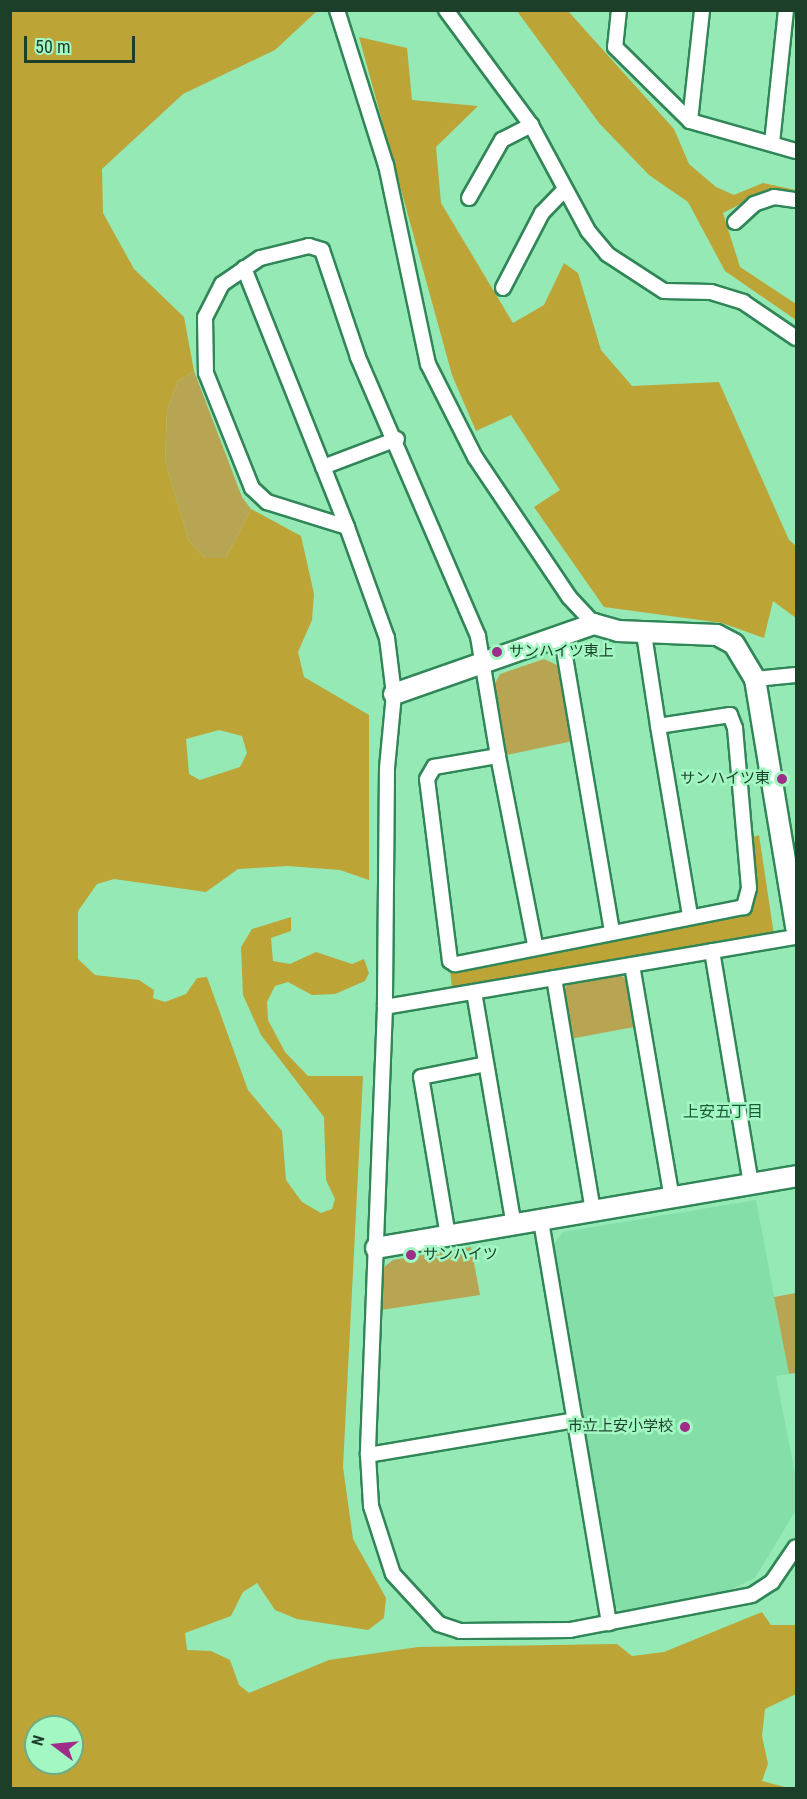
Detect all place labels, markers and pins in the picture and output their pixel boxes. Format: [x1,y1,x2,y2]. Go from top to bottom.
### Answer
place label: サンハイツ東上 [509,643,614,661]
marker: サンハイツ東上 [490,645,504,659]
place label: サンハイツ東 [680,770,770,788]
marker: サンハイツ東 [775,772,789,786]
place label: サンハイツ [423,1246,498,1264]
marker: サンハイツ [404,1248,418,1262]
place label: 市立上安小学校 [568,1418,673,1436]
marker: 市立上安小学校 [678,1420,692,1434]

